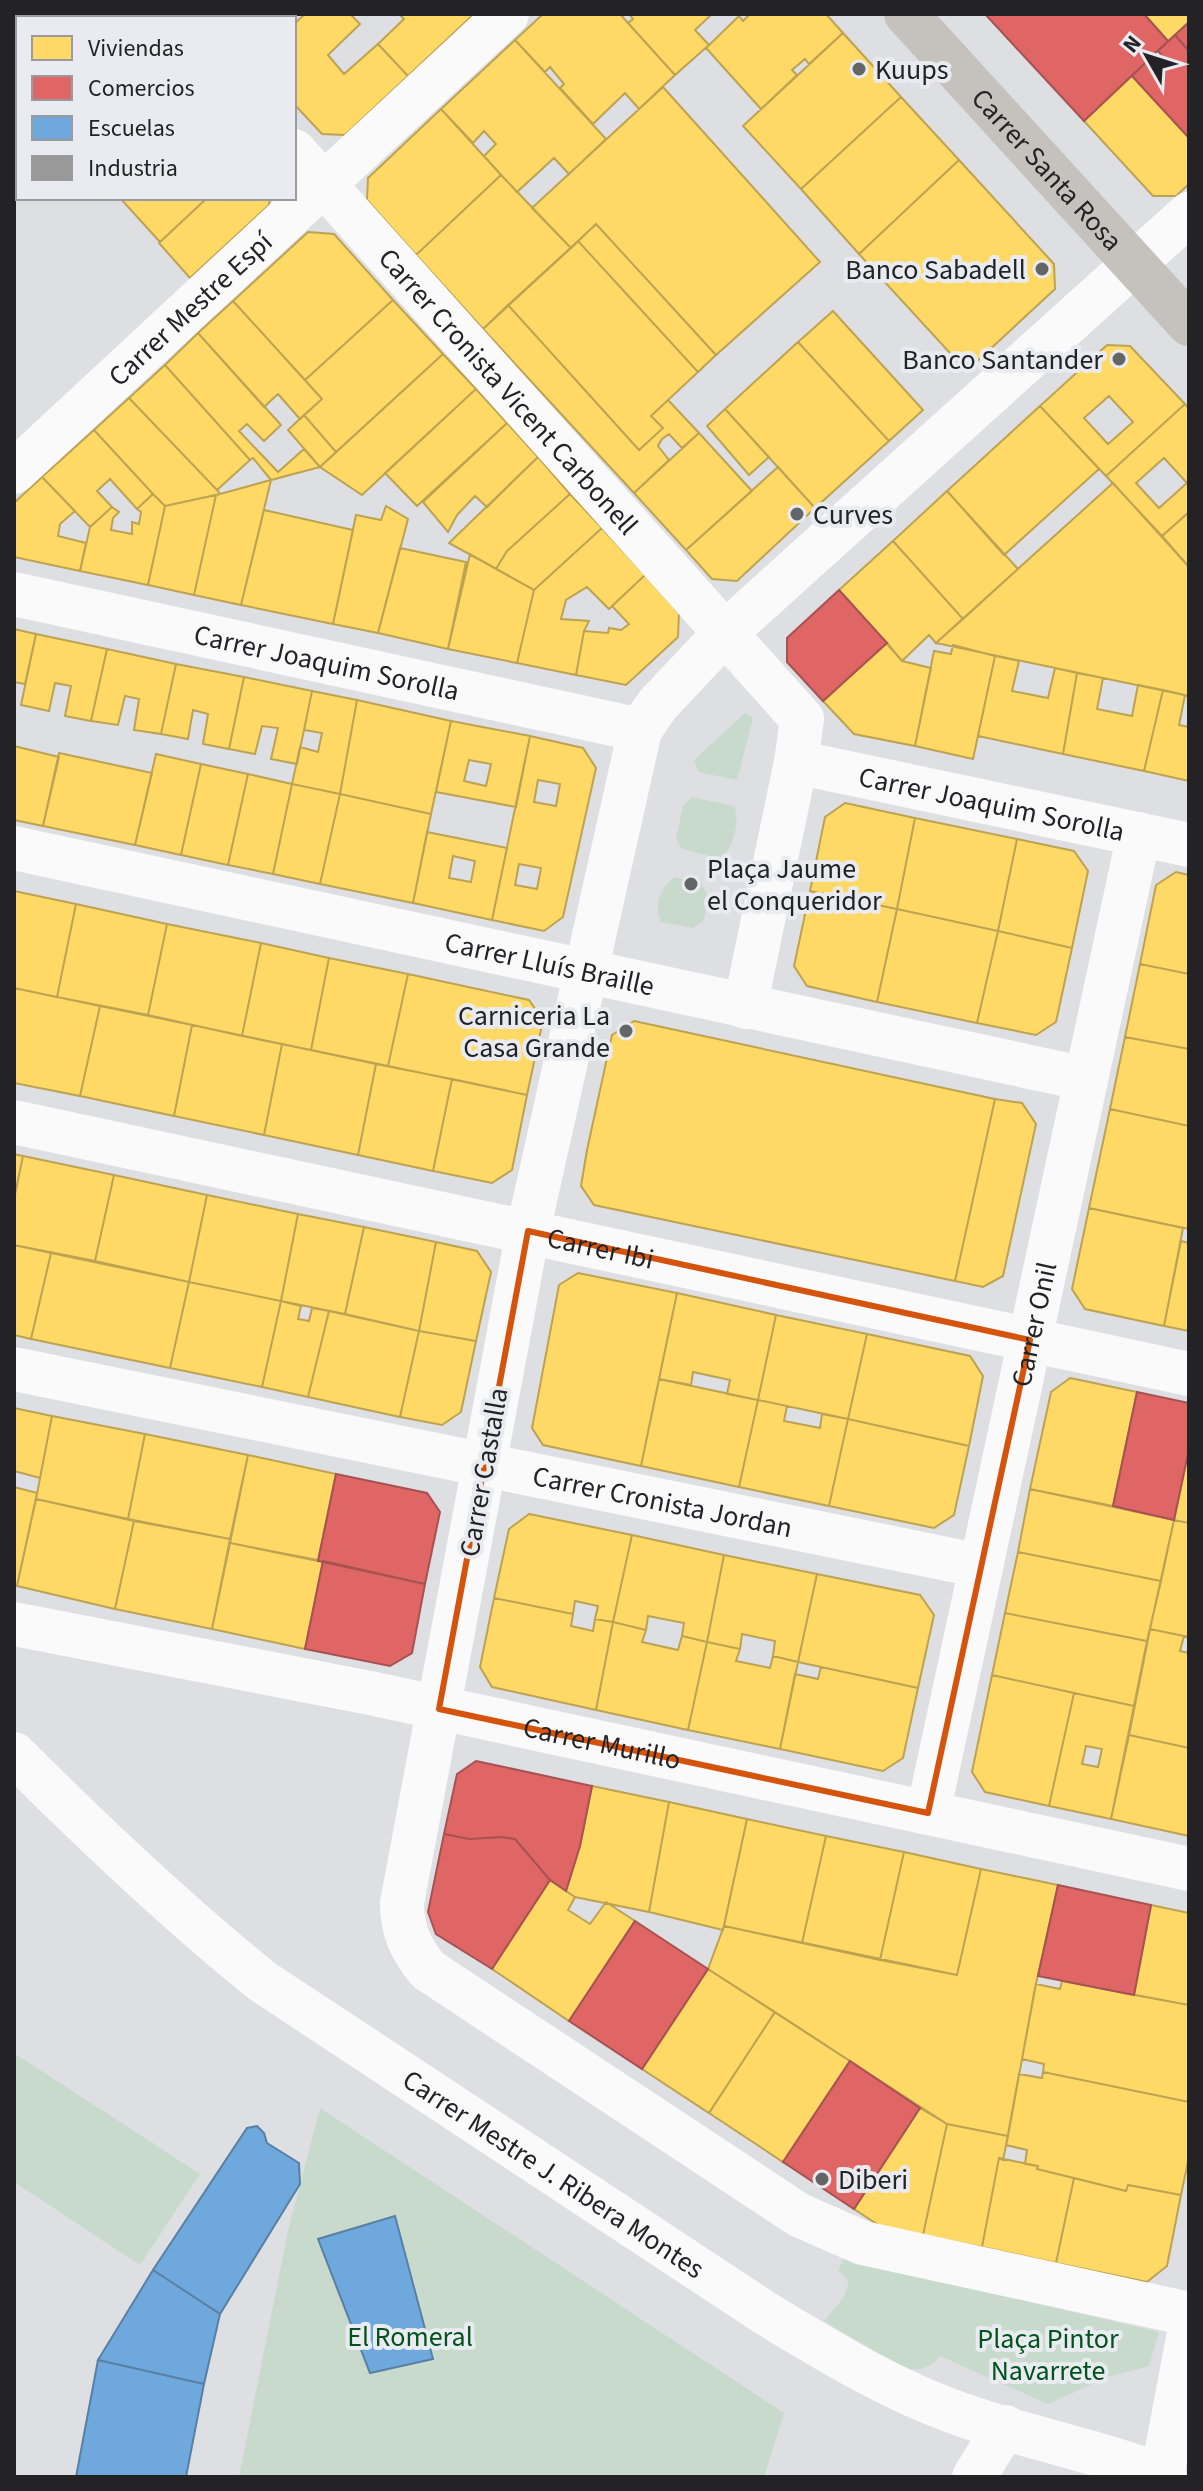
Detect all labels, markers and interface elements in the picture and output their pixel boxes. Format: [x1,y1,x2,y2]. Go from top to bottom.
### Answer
legend [16,16,296,200]
north arrow [1107,16,1187,96]
text: N [1115,28,1149,60]
text: Viviendas [88,31,184,66]
place label: Kuups [875,50,949,90]
marker: Kuups [850,60,868,78]
text: Comercios [88,71,194,106]
street label: Carrer Santa Rosa [962,79,1132,260]
text: Escuelas [88,111,175,146]
text: Industria [88,151,178,186]
street label: Carrer Mestre Espí [100,222,282,396]
street label: Carrer Cronista Vicent Carbonell [369,239,647,544]
place label: Banco Sabadell [845,250,1026,290]
marker: Banco Sabadell [1033,260,1051,278]
place label: Banco Santander [902,340,1103,380]
marker: Banco Santander [1110,350,1128,368]
place label: Curves [813,495,893,535]
marker: Curves [788,505,806,523]
street label: Carrer Joaquim Sorolla [190,615,463,711]
street label: Carrer Joaquim Sorolla [855,757,1128,852]
place label: Plaça Jaume el Conqueridor [707,849,882,921]
marker: Plaça Jaume el Conqueridor [682,875,700,893]
street label: Carrer Lluís Braille [441,922,658,1006]
place label: Carniceria La Casa Grande [458,996,610,1068]
marker: Carniceria La Casa Grande [617,1022,635,1040]
street label: Carrer Ibi [543,1218,658,1280]
street label: Carrer Onil [1001,1258,1067,1390]
street label: Carrer Castalla [449,1384,519,1560]
street label: Carrer Cronista Jordan [529,1456,796,1548]
street label: Carrer Murillo [519,1707,684,1780]
street label: Carrer Mestre J. Ribera Montes [394,2060,712,2289]
place label: Diberi [838,2160,908,2200]
marker: Diberi [813,2170,831,2188]
park label: El Romeral [347,2317,473,2357]
park label: Plaça Pintor Navarrete [977,2319,1119,2391]

